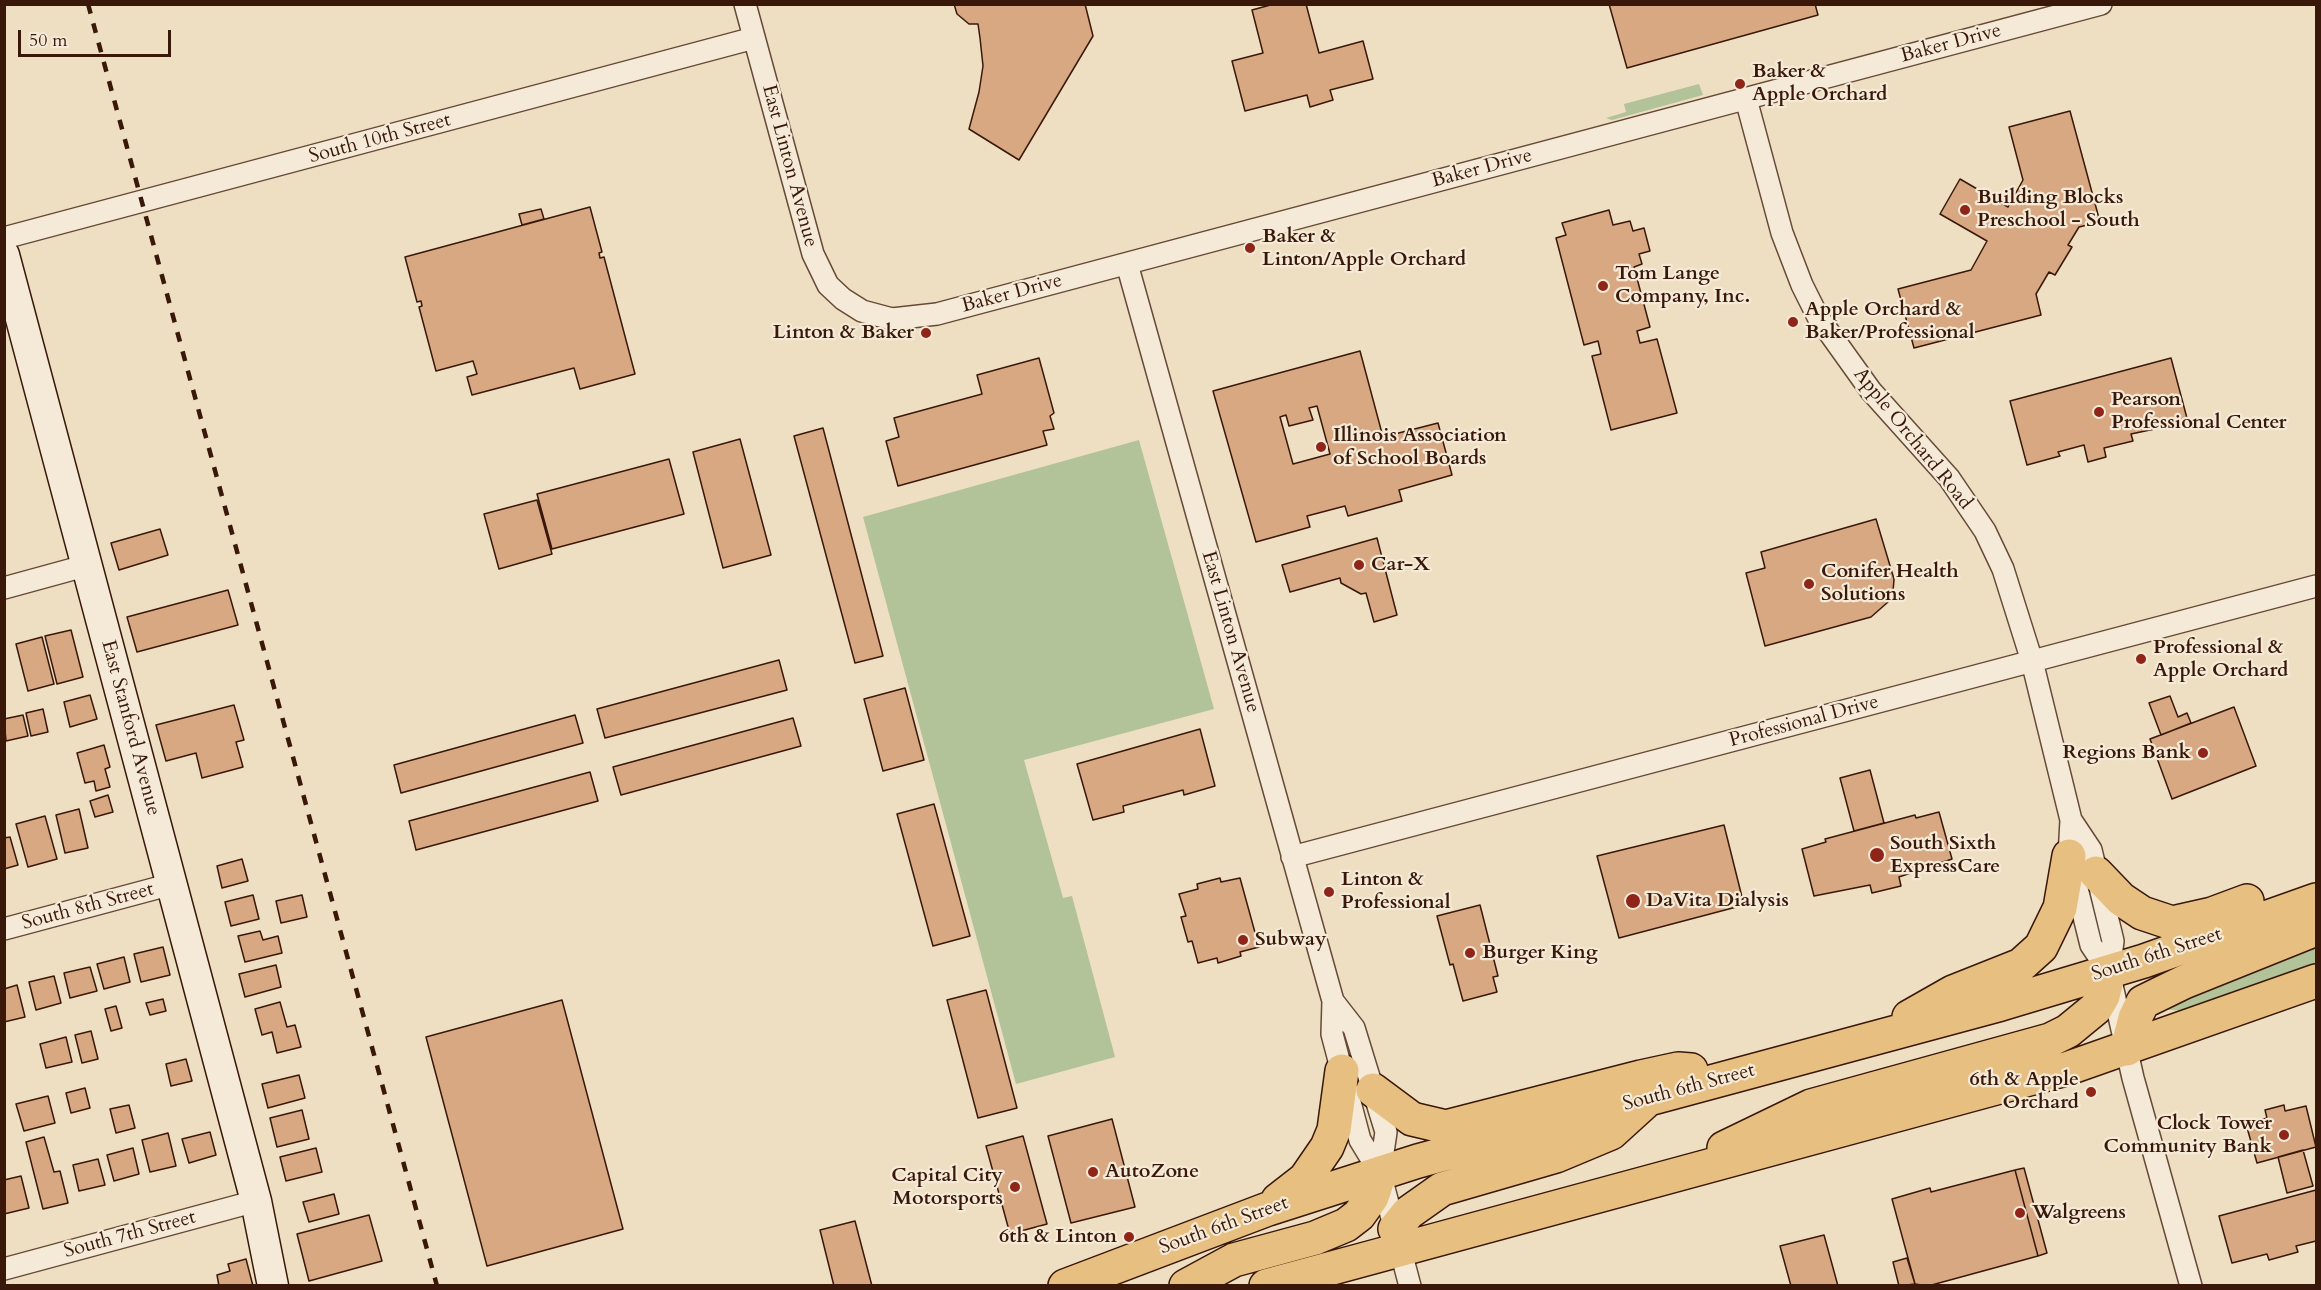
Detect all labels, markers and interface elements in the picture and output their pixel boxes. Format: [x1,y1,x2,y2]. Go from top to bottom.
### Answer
scale bar [21,18,174,56]
street label: Baker Drive [1898,19,2004,69]
text: 50 m [29,28,68,53]
place label: Baker & Apple Orchard [1752,60,1887,107]
marker: Baker & Apple Orchard [1733,77,1747,91]
street label: East Linton Avenue [756,82,822,250]
street label: South 10th Street [307,109,453,169]
street label: Baker Drive [1429,144,1535,194]
place label: Building Blocks Preschool - South [1977,186,2140,233]
marker: Building Blocks Preschool - South [1958,203,1972,217]
place label: Baker & Linton/Apple Orchard [1262,225,1466,272]
marker: Baker & Linton/Apple Orchard [1243,241,1257,255]
place label: Tom Lange Company, Inc. [1615,262,1750,309]
street label: Baker Drive [959,269,1065,319]
marker: Tom Lange Company, Inc. [1596,279,1610,293]
place label: Apple Orchard & Baker/Professional [1805,298,1975,345]
marker: Apple Orchard & Baker/Professional [1786,315,1800,329]
place label: Linton & Baker [773,321,914,345]
marker: Linton & Baker [919,326,933,340]
street label: Apple Orchard Road [1847,363,1977,515]
place label: Pearson Professional Center [2111,388,2287,435]
marker: Pearson Professional Center [2092,405,2106,419]
place label: Illinois Association of School Boards [1333,424,1507,471]
marker: Illinois Association of School Boards [1314,440,1328,454]
street label: East Linton Avenue [1195,548,1265,716]
place label: Car-X [1371,553,1430,577]
marker: Car-X [1352,558,1366,572]
place label: Conifer Health Solutions [1821,560,1959,607]
marker: Conifer Health Solutions [1802,577,1816,591]
place label: Professional & Apple Orchard [2153,636,2288,683]
street label: East Stanford Avenue [95,638,165,818]
marker: Professional & Apple Orchard [2134,652,2148,666]
street label: Professional Drive [1727,691,1881,753]
place label: Regions Bank [2062,741,2191,765]
marker: Regions Bank [2196,746,2210,760]
place label: South Sixth ExpressCare [1890,832,2000,879]
marker: South Sixth ExpressCare [1868,846,1886,864]
place label: Linton & Professional [1341,868,1451,915]
street label: South 8th Street [19,878,157,936]
marker: Linton & Professional [1322,885,1336,899]
place label: DaVita Dialysis [1646,889,1789,913]
marker: DaVita Dialysis [1624,892,1642,910]
street label: South 6th Street [2089,923,2225,987]
place label: Subway [1255,928,1326,952]
marker: Subway [1236,933,1250,947]
place label: Burger King [1482,941,1598,965]
marker: Burger King [1463,946,1477,960]
street label: South 6th Street [1620,1059,1758,1117]
place label: 6th & Apple Orchard [1969,1068,2079,1115]
marker: 6th & Apple Orchard [2084,1085,2098,1099]
place label: Clock Tower Community Bank [2104,1112,2272,1159]
marker: Clock Tower Community Bank [2277,1128,2291,1142]
place label: AutoZone [1105,1160,1199,1184]
place label: Capital City Motorsports [891,1164,1003,1211]
marker: AutoZone [1086,1165,1100,1179]
marker: Capital City Motorsports [1008,1180,1022,1194]
street label: South 6th Street [1156,1192,1292,1260]
place label: Walgreens [2032,1201,2126,1225]
street label: South 7th Street [61,1206,199,1264]
marker: Walgreens [2013,1206,2027,1220]
place label: 6th & Linton [999,1225,1117,1249]
marker: 6th & Linton [1122,1230,1136,1244]

